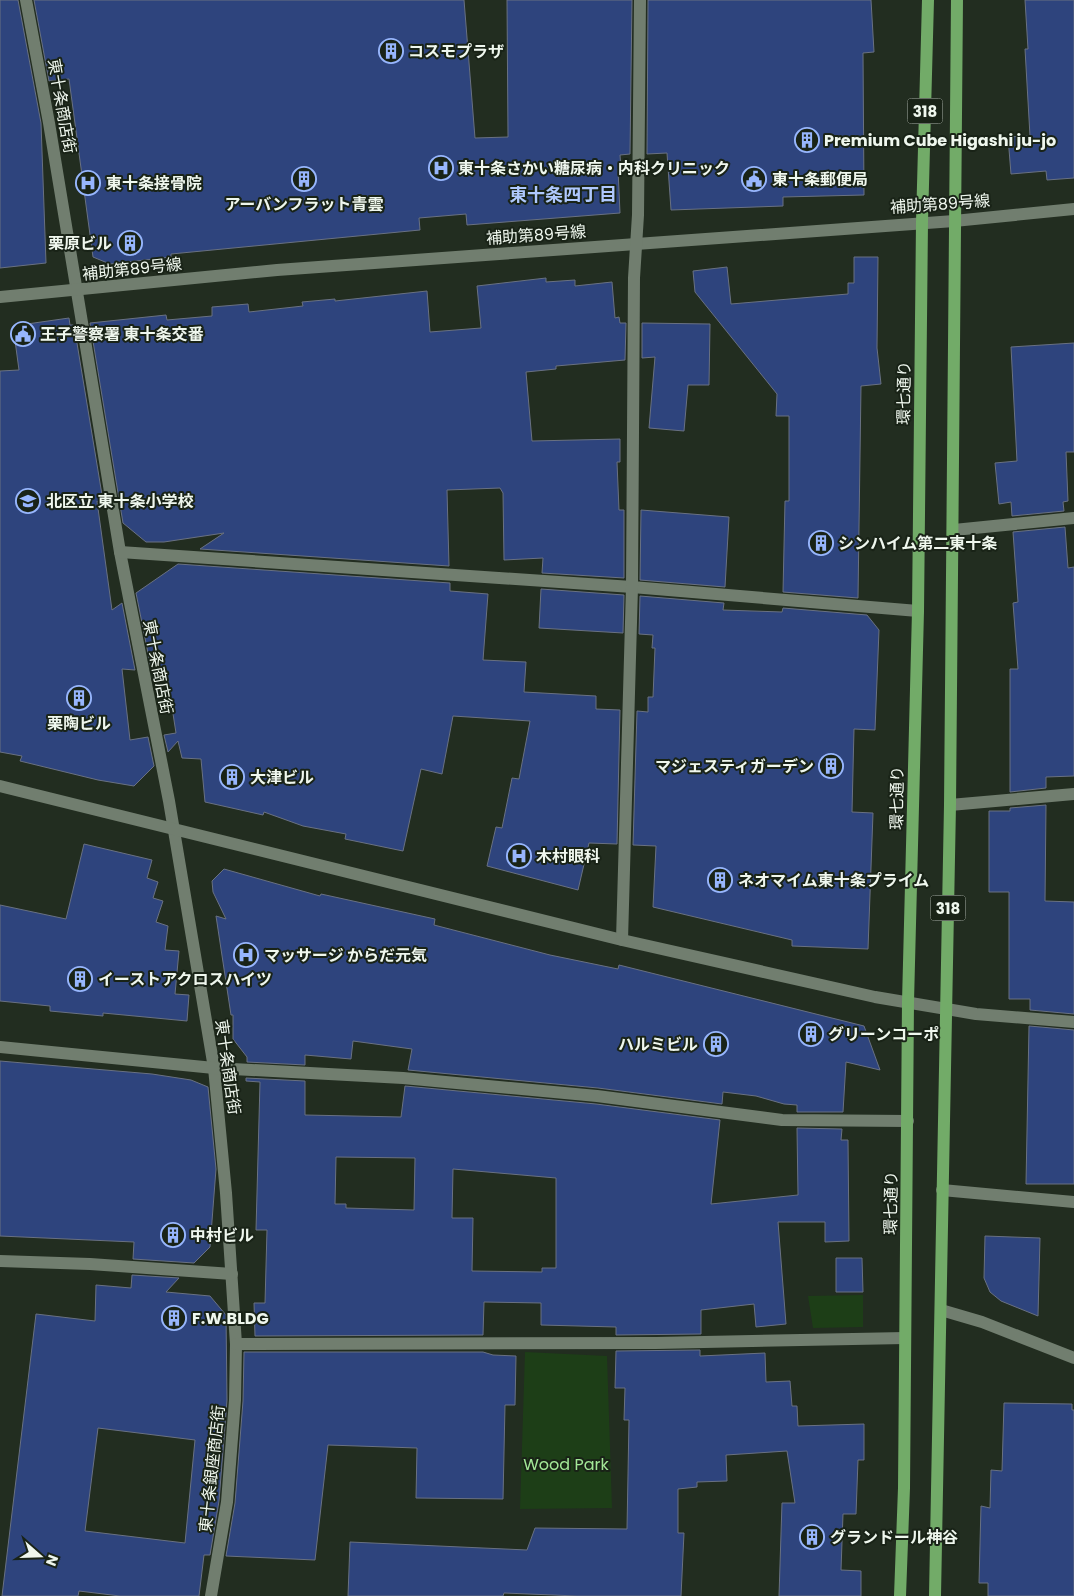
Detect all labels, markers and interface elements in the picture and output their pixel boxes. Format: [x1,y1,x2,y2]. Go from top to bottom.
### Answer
building icon: コスモプラザ [378,38,404,64]
place label: コスモプラザ [408,40,504,63]
street label: 東十条商店街 [42,57,82,155]
road number: 318 [908,98,942,124]
building icon: Premium Cube Higashi ju-jo [794,127,820,153]
place label: Premium Cube Higashi ju-jo [824,129,1056,152]
hospital icon: 東十条さかい糖尿病・内科クリニック [428,155,454,181]
place label: 東十条さかい糖尿病・内科クリニック [458,157,730,180]
building icon: アーバンフラット青雲 [291,166,317,192]
public building icon: 東十条郵便局 [741,166,767,192]
place label: 東十条郵便局 [772,168,868,191]
hospital icon: 東十条接骨院 [75,170,101,196]
place label: 東十条接骨院 [106,172,202,195]
district label: 東十条四丁目 [509,182,617,207]
street label: 補助第89号線 [889,189,991,219]
place label: アーバンフラット青雲 [224,193,384,216]
street label: 補助第89号線 [485,220,587,250]
building icon: 栗原ビル [117,230,143,256]
place label: 栗原ビル [48,232,112,255]
street label: 補助第89号線 [81,252,183,286]
public building icon: 王子警察署 東十条交番 [10,321,36,347]
place label: 王子警察署 東十条交番 [40,323,203,346]
street label: 環七通り [892,361,916,425]
school or university icon: 北区立 東十条小学校 [15,488,41,514]
place label: 北区立 東十条小学校 [46,490,193,513]
building icon: シンハイム第二東十条 [808,530,834,556]
place label: シンハイム第二東十条 [838,532,997,555]
street label: 東十条商店街 [138,618,178,716]
building icon: 栗陶ビル [66,685,92,711]
place label: 栗陶ビル [47,712,111,735]
building icon: マジェスティガーデン [818,753,844,779]
place label: マジェスティガーデン [655,755,814,778]
building icon: 大津ビル [219,764,245,790]
place label: 大津ビル [250,766,314,789]
street label: 環七通り [885,766,909,830]
hospital icon: 木村眼科 [506,843,532,869]
place label: 木村眼科 [536,845,600,868]
building icon: ネオマイム東十条プライム [707,867,733,893]
place label: ネオマイム東十条プライム [738,869,929,892]
road number: 318 [930,896,966,920]
hospital icon: マッサージ からだ元気 [233,942,259,968]
place label: マッサージ からだ元気 [264,944,427,967]
building icon: イーストアクロスハイツ [67,966,93,992]
place label: イーストアクロスハイツ [98,968,272,991]
street label: 東十条商店街 [210,1018,246,1116]
building icon: グリーンコーポ [798,1021,824,1047]
place label: グリーンコーポ [828,1023,939,1046]
building icon: ハルミビル [703,1031,729,1057]
place label: ハルミビル [618,1033,698,1056]
street label: 環七通り [879,1171,903,1235]
building icon: 中村ビル [160,1222,186,1248]
place label: 中村ビル [190,1224,254,1247]
building icon: F.W.BLDG [161,1305,187,1331]
place label: F.W.BLDG [192,1307,269,1330]
street label: 東十条銀座商店街 [194,1404,230,1534]
park label: Wood Park [523,1453,609,1476]
building icon: グランドール神谷 [799,1524,825,1550]
place label: グランドール神谷 [830,1526,958,1549]
north arrow [15,1531,65,1581]
text: N [41,1552,63,1569]

